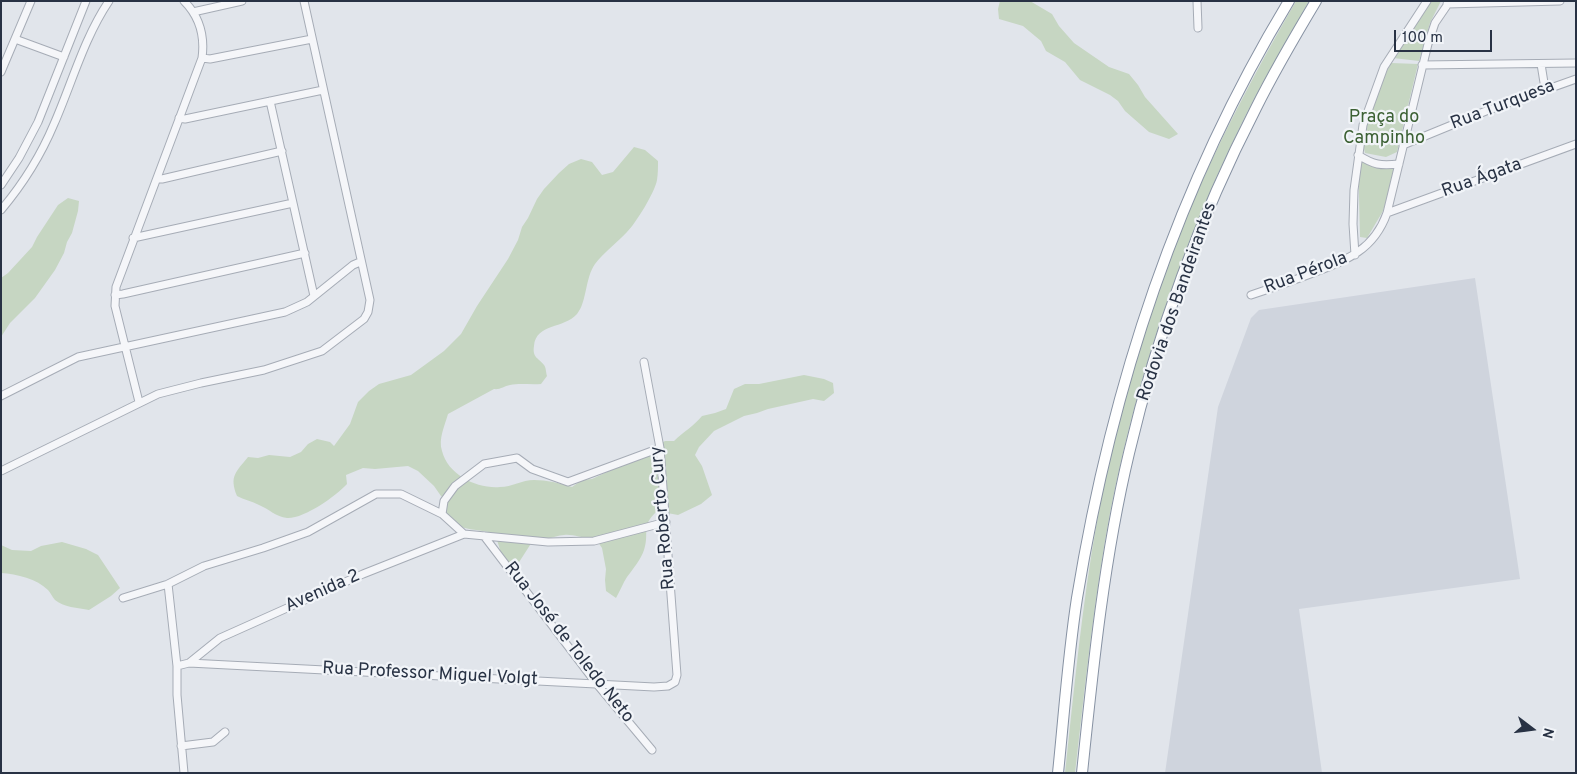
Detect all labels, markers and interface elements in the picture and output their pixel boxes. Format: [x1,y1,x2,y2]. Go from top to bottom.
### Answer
scale bar [1397,20,1494,52]
text: 100 m [1402,29,1443,48]
street label: Rua Turquesa [1448,76,1558,136]
park label: Praça do Campinho [1343,107,1425,150]
street label: Rua Ágata [1439,155,1525,203]
street label: Rodovia dos Bandeirantes [1134,200,1222,404]
street label: Rua Pérola [1261,248,1351,300]
street label: Rua Roberto Cury [647,445,681,591]
street label: Rua José de Toledo Neto [498,558,638,728]
street label: Avenida 2 [282,566,364,618]
street label: Rua Professor Miguel Volgt [322,659,538,691]
north arrow [1507,704,1557,754]
text: N [1537,726,1556,740]

